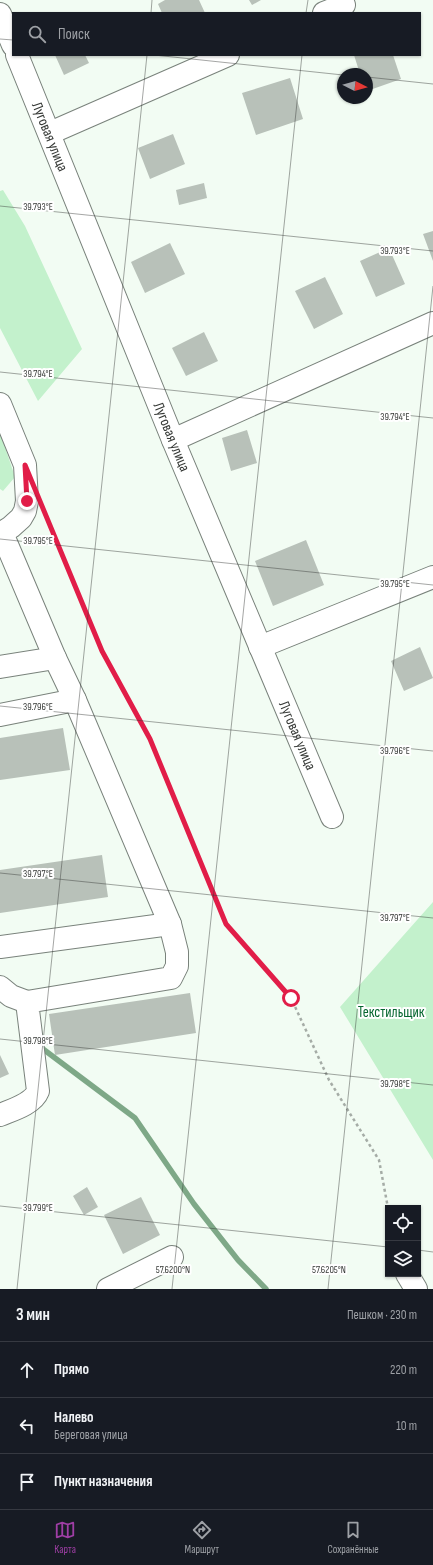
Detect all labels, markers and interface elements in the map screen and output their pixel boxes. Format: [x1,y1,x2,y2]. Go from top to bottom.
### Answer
search box [12,12,421,56]
icon: search [26,23,48,45]
text: Поиск [58,25,90,44]
north arrow [337,68,373,104]
street label: Луговая улица [27,99,72,175]
text: 39.793°E [23,201,53,213]
text: 39.793°E [380,245,410,257]
text: 39.794°E [23,368,53,380]
street label: Луговая улица [149,399,194,475]
text: 39.794°E [380,411,410,423]
route end [18,492,36,510]
text: 39.795°E [23,535,53,547]
text: 39.795°E [380,578,410,590]
street label: Луговая улица [274,698,320,773]
text: 39.796°E [23,701,53,713]
text: 39.796°E [380,745,410,757]
text: 39.797°E [23,868,53,880]
text: 39.797°E [380,912,410,924]
route start [282,989,300,1007]
park label: Текстильщик [358,1003,425,1022]
text: 39.798°E [23,1035,53,1047]
text: 39.798°E [380,1078,410,1090]
text: 39.799°E [23,1202,53,1214]
map controls [385,1205,421,1277]
button: locate [385,1205,421,1241]
button: layers [385,1241,421,1277]
text: 57.6200°N [156,1264,190,1276]
text: 57.6205°N [312,1264,346,1276]
text: 3 мин [16,1305,50,1325]
text: Пешком · 230 m [347,1307,417,1323]
icon: ahead [16,1359,38,1381]
text: Прямо [54,1360,89,1379]
text: 220 m [390,1362,417,1378]
text: Налево [54,1408,94,1427]
icon: left [16,1415,38,1437]
text: 10 m [396,1418,417,1434]
text: Береговая улица [54,1427,128,1443]
icon: arrive [16,1471,38,1493]
text: Пункт назначения [54,1472,152,1491]
tab: Карта [54,1519,76,1556]
tab: Маршрут [185,1519,219,1556]
tab: Сохранённые [327,1519,379,1556]

